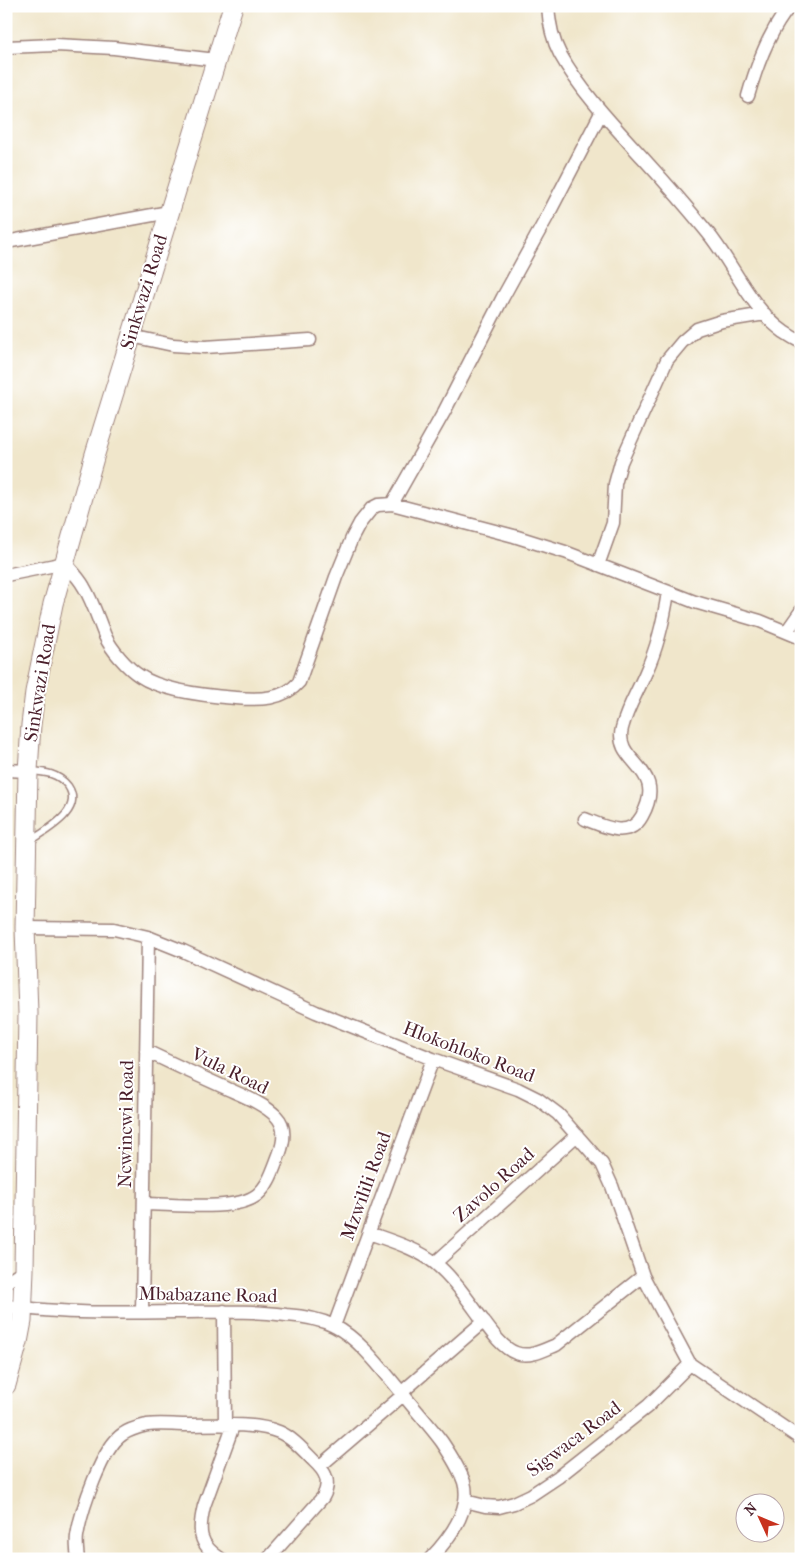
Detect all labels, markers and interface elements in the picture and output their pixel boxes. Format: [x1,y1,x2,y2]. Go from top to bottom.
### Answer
street label: Sinkwazi Road [116,231,172,352]
street label: Sinkwazi Road [20,622,60,744]
street label: Hlokohloko Road [400,1017,539,1087]
street label: Vula Road [187,1042,273,1099]
street label: Ncwincwi Road [114,1059,138,1188]
street label: Mzwilili Road [336,1128,396,1243]
street label: Zavolo Road [449,1143,539,1227]
street label: Mbabazane Road [138,1283,278,1307]
street label: Sigwaca Road [523,1396,626,1482]
north arrow [734,1492,784,1542]
text: N [741,1499,761,1519]

